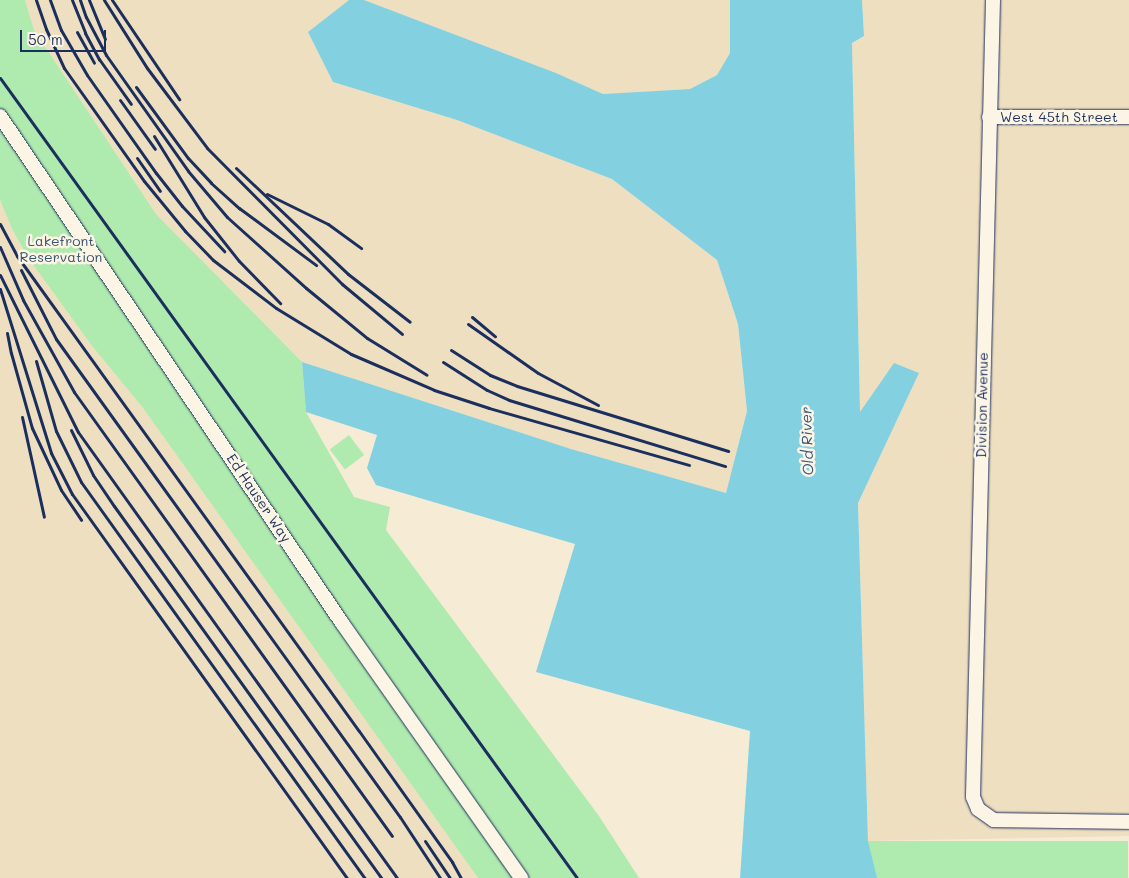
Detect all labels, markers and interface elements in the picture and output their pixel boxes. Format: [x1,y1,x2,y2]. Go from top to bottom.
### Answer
scale bar [22,20,109,52]
text: 50 m [28,29,63,49]
street label: West 45th Street [1000,109,1118,125]
park label: Lakefront Reservation [20,233,102,266]
street label: Division Avenue [973,352,991,458]
water label: Old River [797,406,817,476]
street label: Ed Hauser Way [223,451,295,545]

